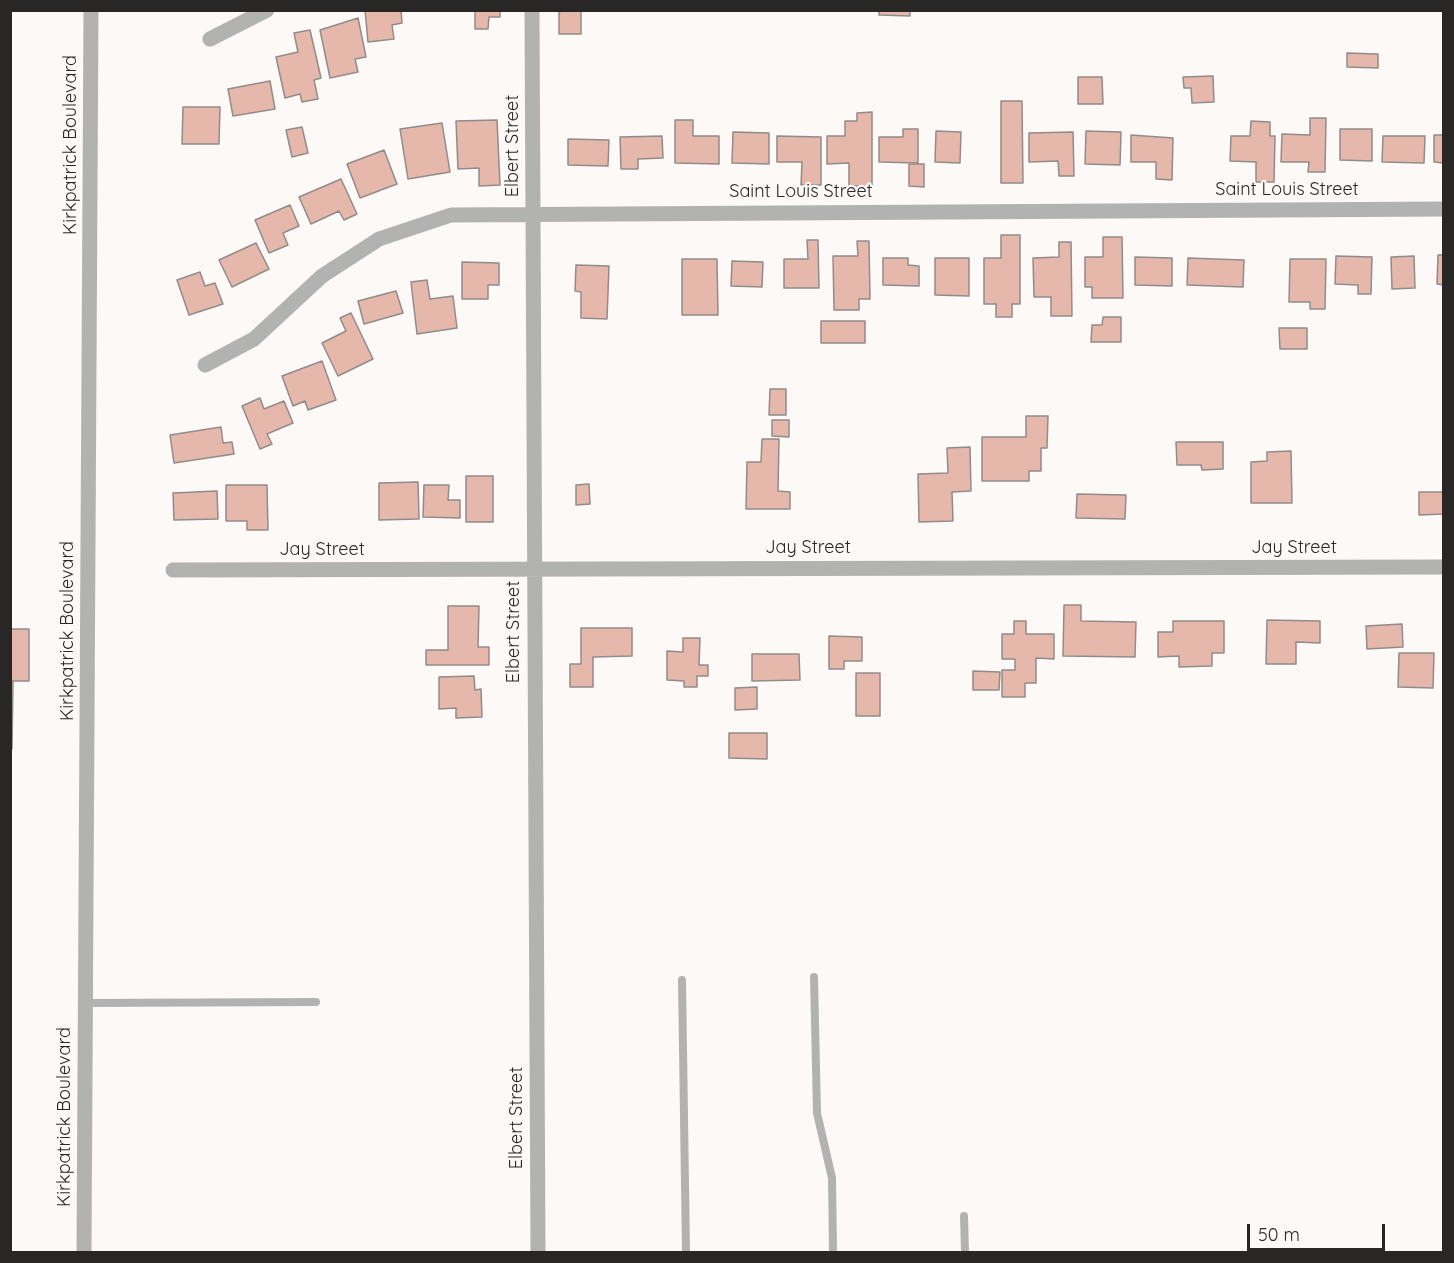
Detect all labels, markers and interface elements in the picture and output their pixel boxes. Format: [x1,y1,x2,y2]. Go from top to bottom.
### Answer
street label: Kirkpatrick Boulevard [60,55,82,235]
street label: Elbert Street [502,95,524,197]
street label: Saint Louis Street [1215,179,1359,201]
street label: Saint Louis Street [729,181,873,203]
street label: Jay Street [765,537,851,559]
street label: Jay Street [1251,537,1337,559]
street label: Jay Street [279,539,365,561]
street label: Kirkpatrick Boulevard [57,541,79,721]
street label: Elbert Street [503,581,525,683]
street label: Kirkpatrick Boulevard [54,1027,76,1207]
street label: Elbert Street [506,1067,528,1169]
scale bar [1250,1212,1388,1250]
text: 50 m [1258,1223,1300,1246]

